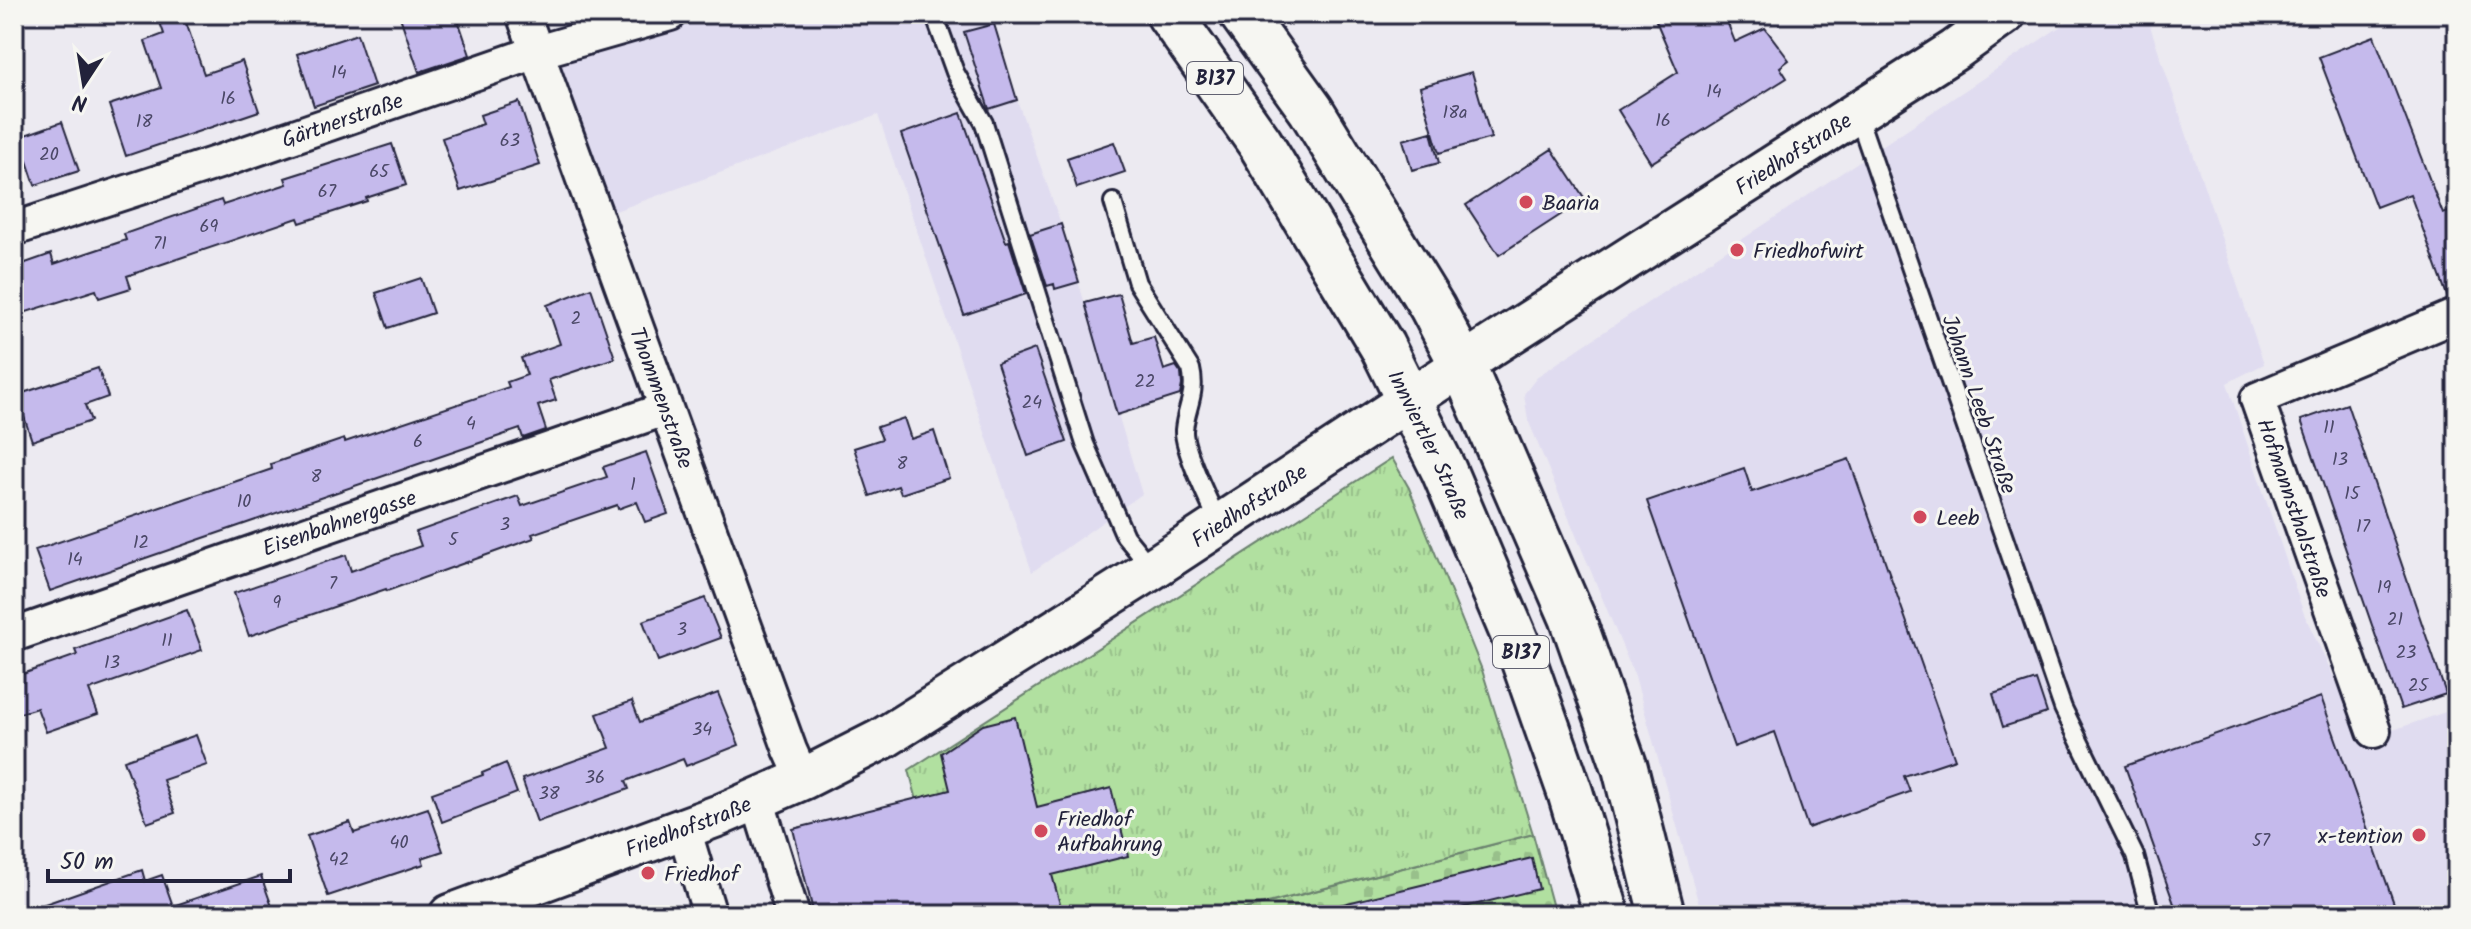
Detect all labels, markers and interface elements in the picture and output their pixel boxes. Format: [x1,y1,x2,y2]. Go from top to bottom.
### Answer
north arrow [44,44,124,124]
house number: 14 [331,59,347,88]
road number: B137 [1187,62,1243,94]
house number: 14 [1706,78,1722,107]
text: N [70,83,91,120]
street label: Gärtnerstraße [277,84,409,159]
house number: 16 [220,85,236,114]
house number: 18a [1443,99,1467,128]
street label: Friedhofstraße [1729,105,1860,206]
house number: 16 [1655,107,1671,136]
house number: 18 [136,108,152,137]
house number: 63 [500,127,520,156]
house number: 20 [39,141,59,170]
house number: 65 [369,158,390,187]
house number: 67 [318,178,337,207]
place label: Baaria [1542,187,1600,222]
marker: Baaria [1517,193,1535,211]
house number: 69 [200,213,219,242]
house number: 71 [153,230,167,259]
place label: Friedhofwirt [1753,235,1864,270]
marker: Friedhofwirt [1728,241,1746,259]
house number: 2 [571,305,581,334]
street label: Johann Leeb Straße [1931,311,2025,499]
street label: Thommenstraße [618,323,702,474]
street label: Innviertler Straße [1377,364,1478,526]
house number: 22 [1135,368,1155,397]
house number: 24 [1022,389,1042,418]
house number: 4 [466,410,476,439]
street label: Hofmannsthalstraße [2246,414,2340,603]
house number: 11 [2323,414,2335,443]
house number: 6 [413,428,423,457]
house number: 13 [2332,446,2348,475]
house number: 8 [897,450,908,479]
street label: Friedhofstraße [1185,456,1316,559]
house number: 8 [311,463,322,492]
house number: 1 [630,471,636,500]
house number: 15 [2344,480,2361,509]
street label: Eisenbahnergasse [258,482,422,568]
house number: 10 [237,488,251,517]
place label: Leeb [1936,502,1980,537]
marker: Leeb [1911,508,1929,526]
house number: 3 [500,511,510,540]
house number: 17 [2356,513,2371,542]
house number: 5 [448,526,459,555]
house number: 12 [133,529,149,558]
house number: 14 [67,546,83,575]
house number: 7 [329,570,338,599]
house number: 19 [2377,574,2391,603]
house number: 9 [273,589,282,618]
house number: 21 [2387,606,2403,635]
house number: 3 [677,616,687,645]
house number: 11 [161,627,173,656]
road number: B137 [1493,636,1549,668]
house number: 23 [2396,639,2416,668]
house number: 13 [104,649,120,678]
house number: 25 [2408,672,2429,701]
house number: 34 [692,716,712,745]
house number: 36 [585,764,605,793]
house number: 38 [538,780,560,809]
street label: Friedhofstraße [620,788,758,869]
place label: Friedhof Aufbahrung [1057,803,1163,863]
place label: x-tention [2317,820,2403,855]
marker: Friedhof Aufbahrung [1032,822,1050,840]
marker: x-tention [2410,826,2428,844]
house number: 57 [2252,827,2271,856]
house number: 40 [390,829,408,858]
scale bar [48,833,290,883]
text: 50 m [60,843,114,882]
house number: 42 [329,846,349,875]
place label: Friedhof [664,858,742,893]
marker: Friedhof [639,864,657,882]

